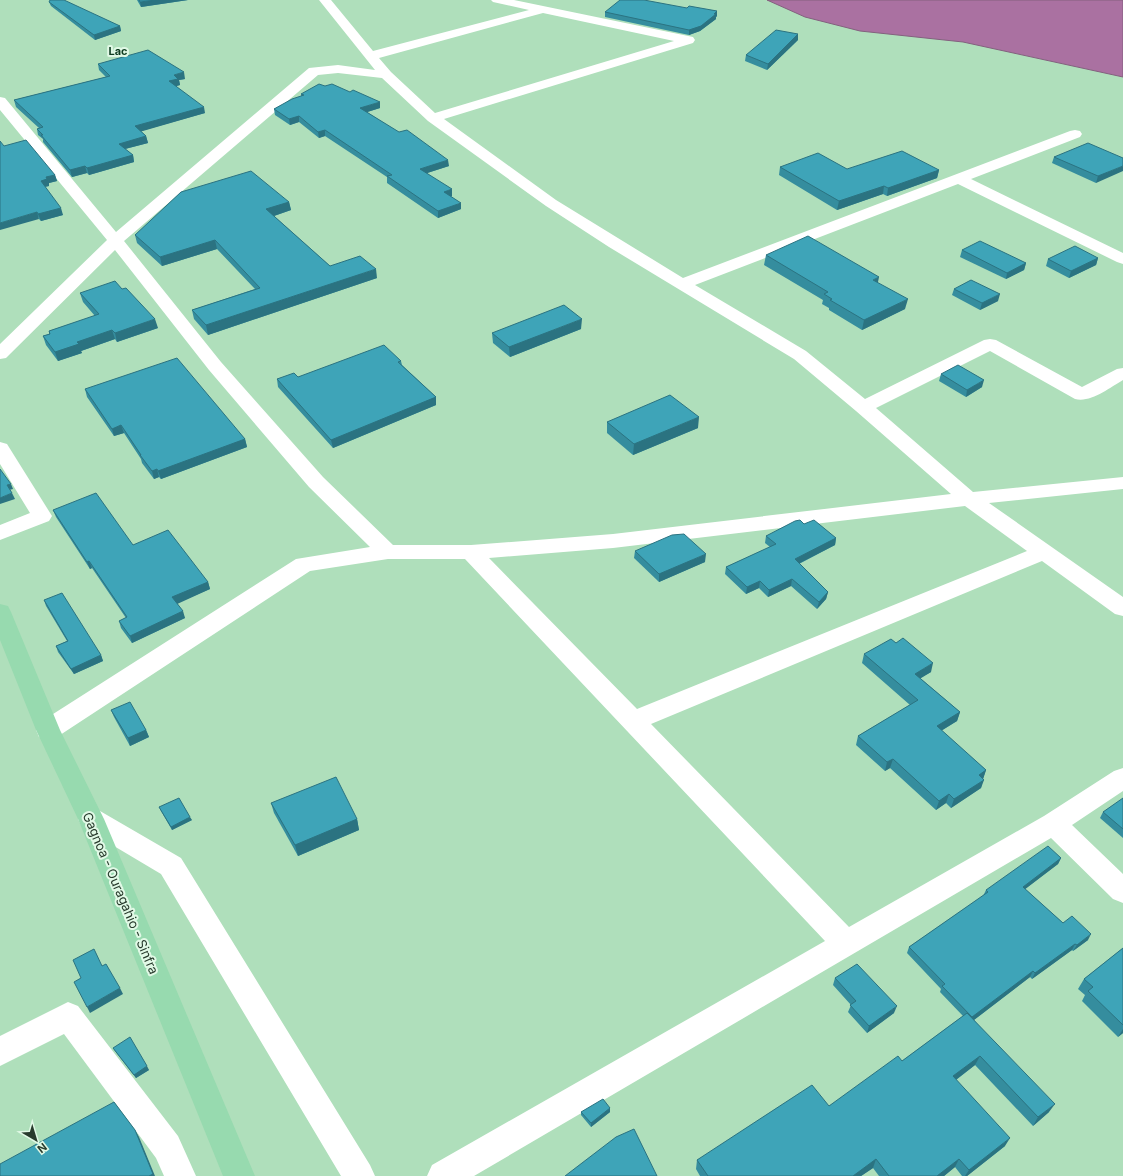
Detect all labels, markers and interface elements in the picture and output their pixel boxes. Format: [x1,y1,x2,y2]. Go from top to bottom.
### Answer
district label: Lac [108,44,128,58]
street label: Gagnoa - Ouragahio - Sinfra [80,810,162,976]
north arrow [16,1120,56,1160]
text: N [35,1140,50,1156]

